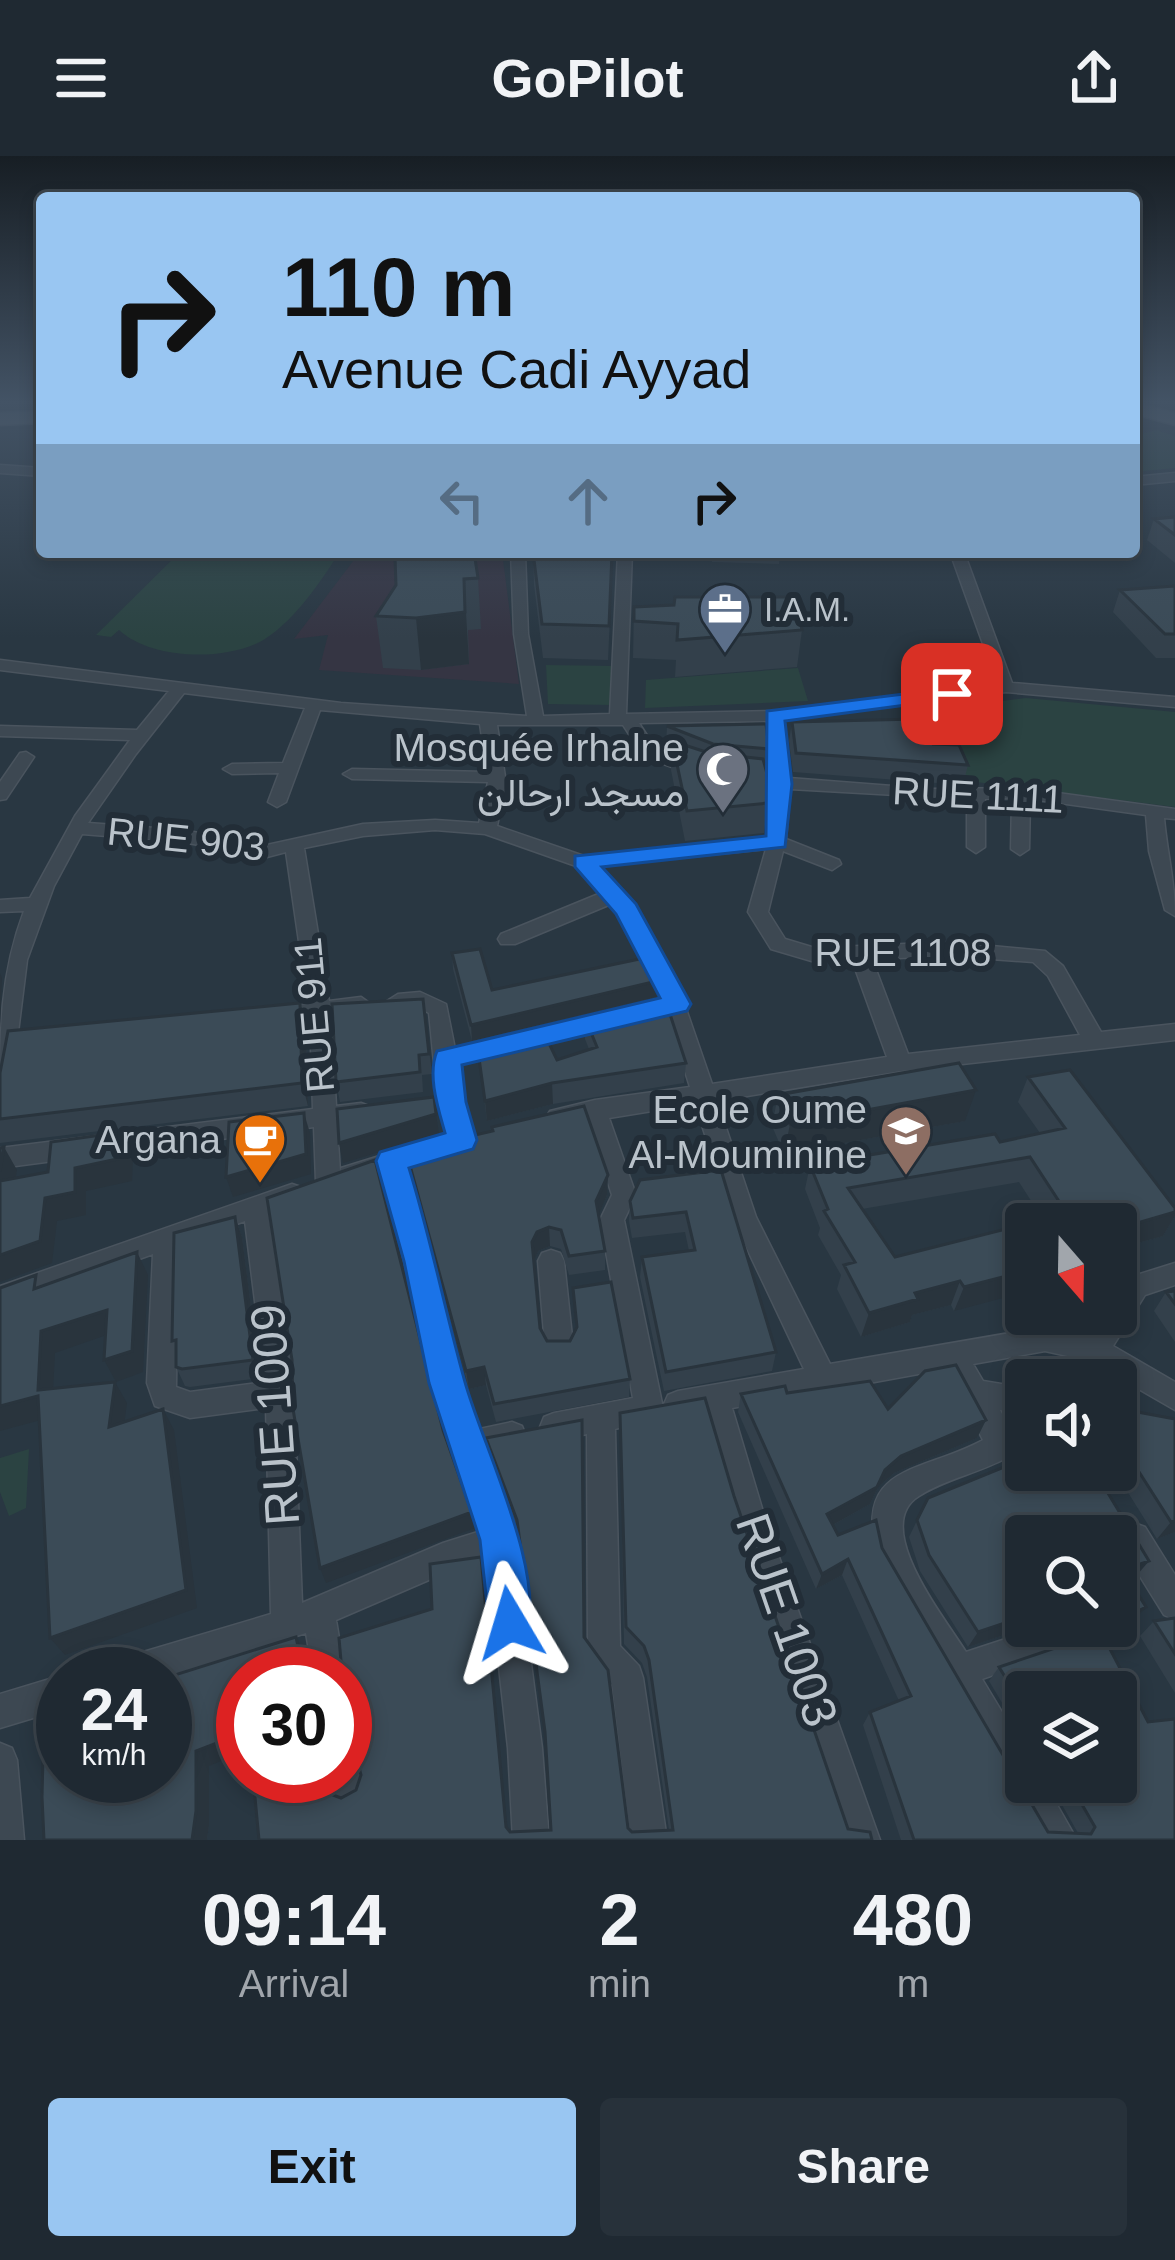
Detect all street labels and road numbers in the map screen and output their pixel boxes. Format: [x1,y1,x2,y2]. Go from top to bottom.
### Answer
street label: RUE 1111 [891,769,1065,821]
street label: RUE 903 [105,809,267,869]
street label: RUE 1108 [814,931,992,974]
street label: RUE 911 [286,936,342,1094]
street label: RUE 1009 [241,1303,309,1527]
street label: RUE 1003 [726,1507,848,1733]

